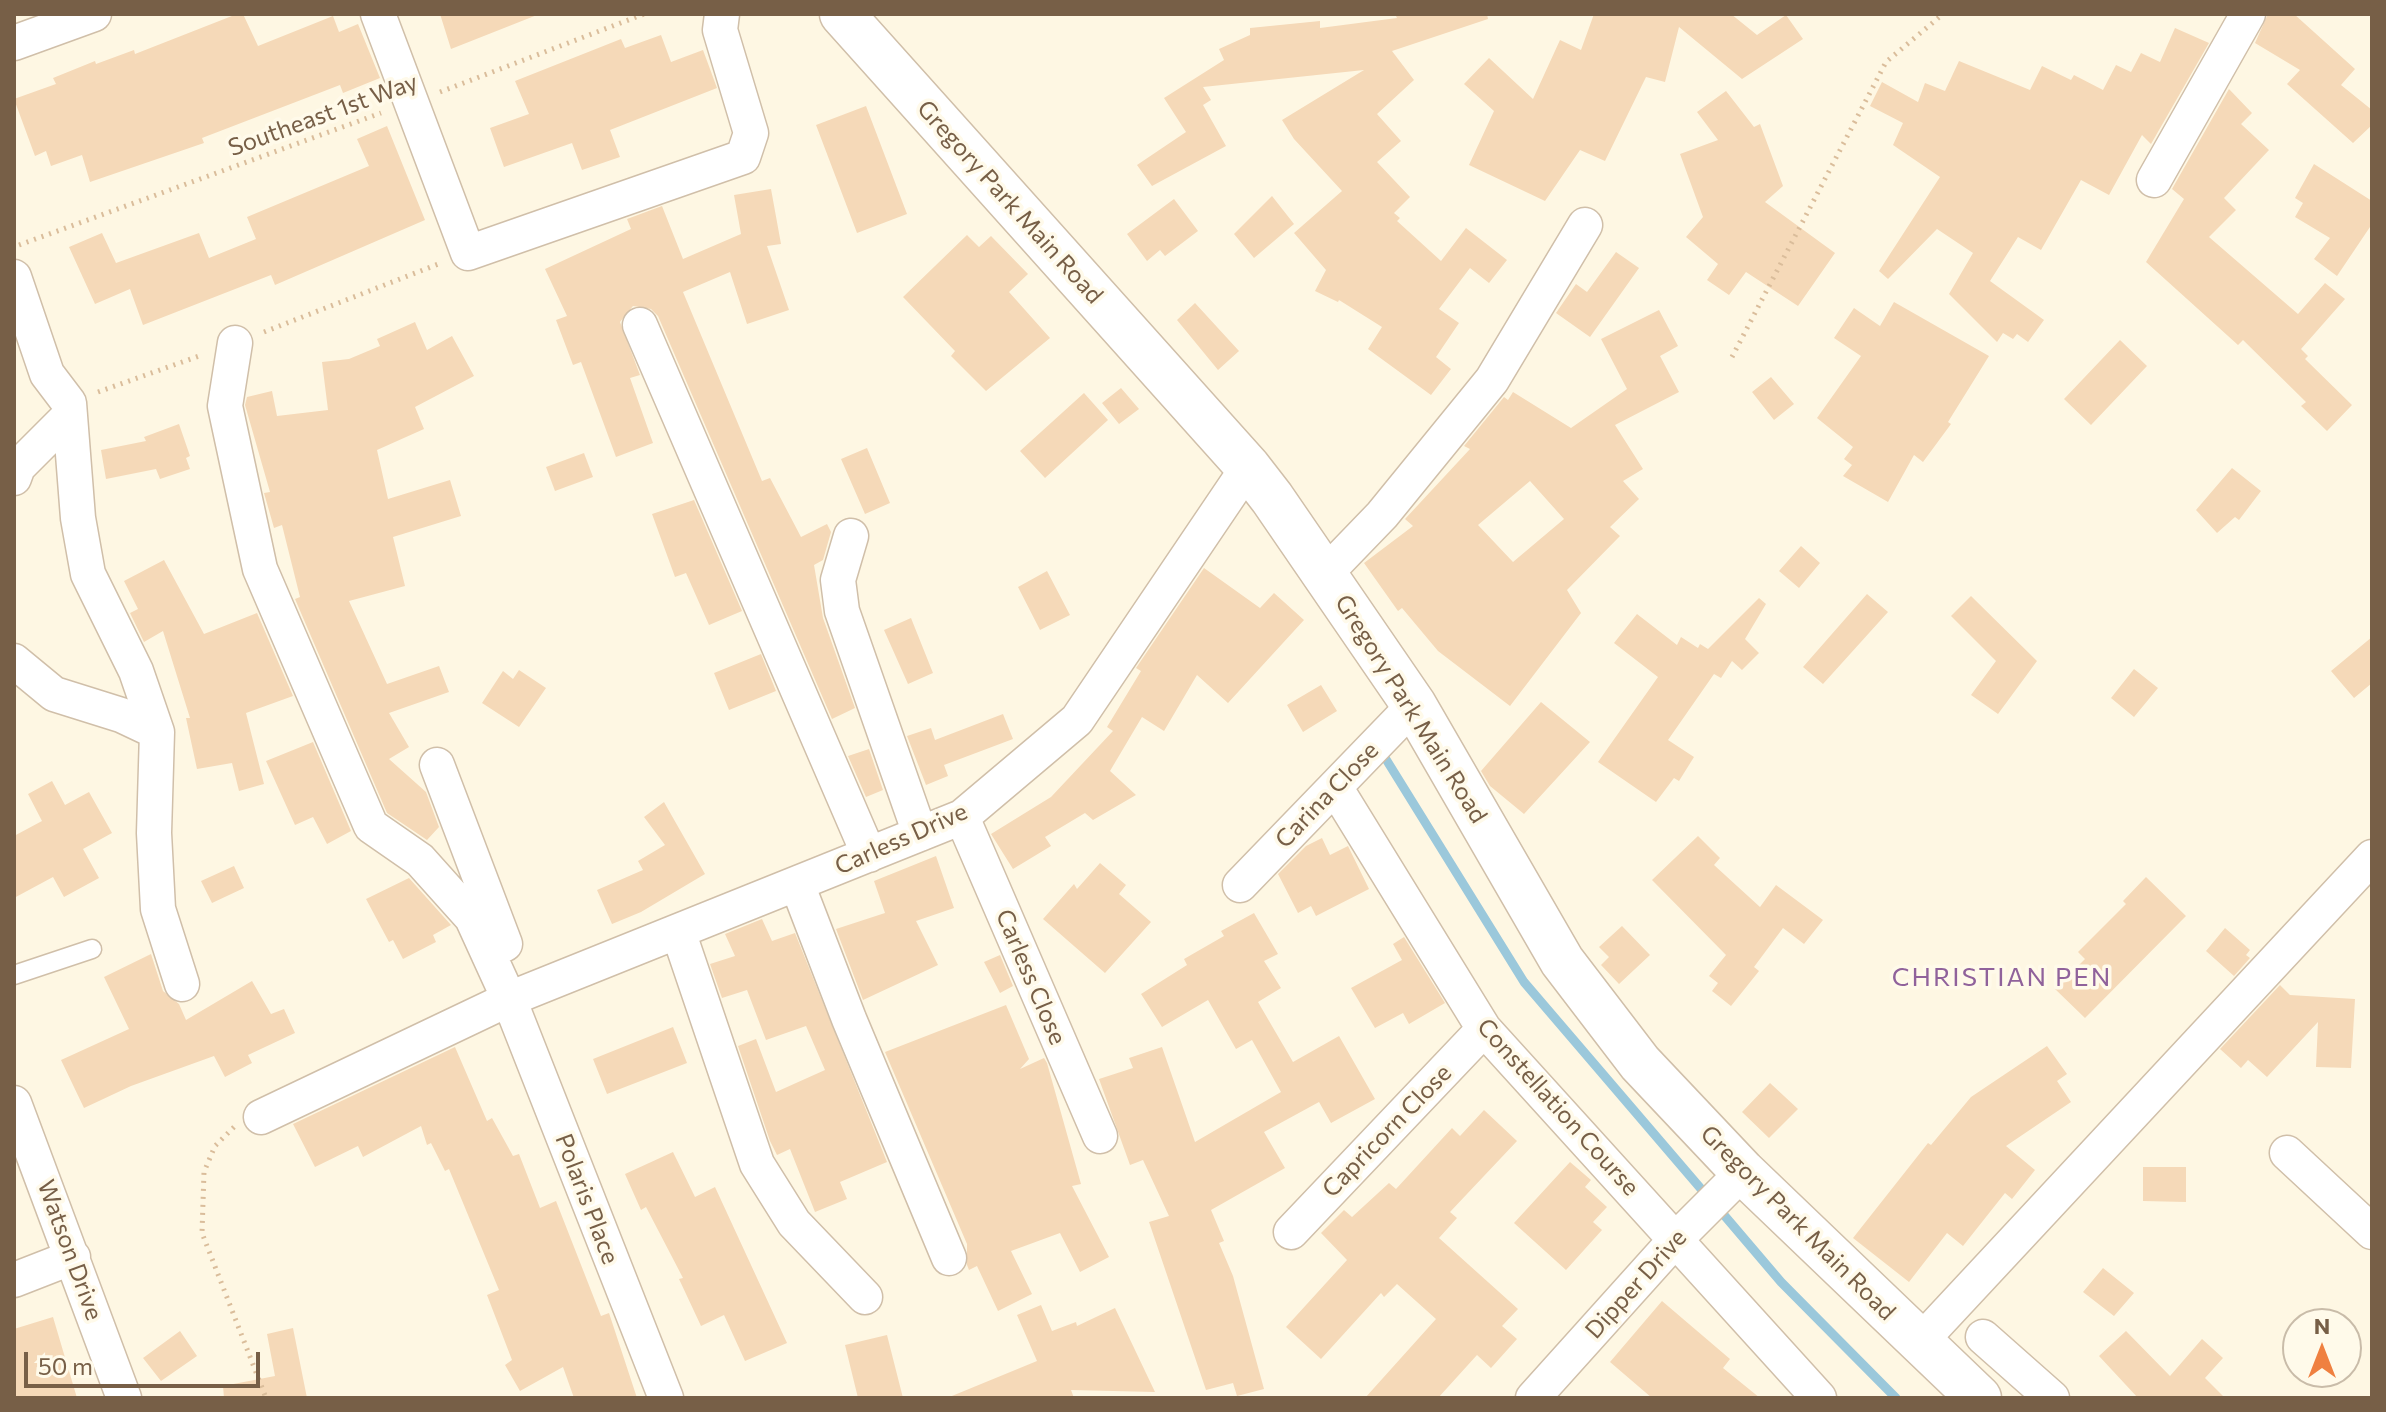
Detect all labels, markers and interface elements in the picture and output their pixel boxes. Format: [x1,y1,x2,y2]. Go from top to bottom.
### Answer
street label: Southeast 1st Way [224,67,422,163]
street label: Gregory Park Main Road [911,94,1109,310]
street label: Gregory Park Main Road [1329,590,1493,828]
street label: Carina Close [1269,736,1385,854]
street label: Carless Drive [830,797,972,881]
street label: Carless Close [990,905,1072,1049]
district label: CHRISTIAN PEN [1892,961,2112,993]
street label: Constellation Course [1471,1013,1645,1201]
street label: Capricorn Close [1316,1059,1458,1203]
street label: Gregory Park Main Road [1695,1120,1901,1326]
street label: Polaris Place [549,1130,625,1268]
street label: Watson Drive [31,1176,109,1324]
street label: Dipper Drive [1579,1223,1693,1345]
north arrow [2282,1308,2362,1388]
text: N [2314,1312,2330,1339]
scale bar [28,1336,264,1386]
text: 50 m [38,1351,93,1380]

